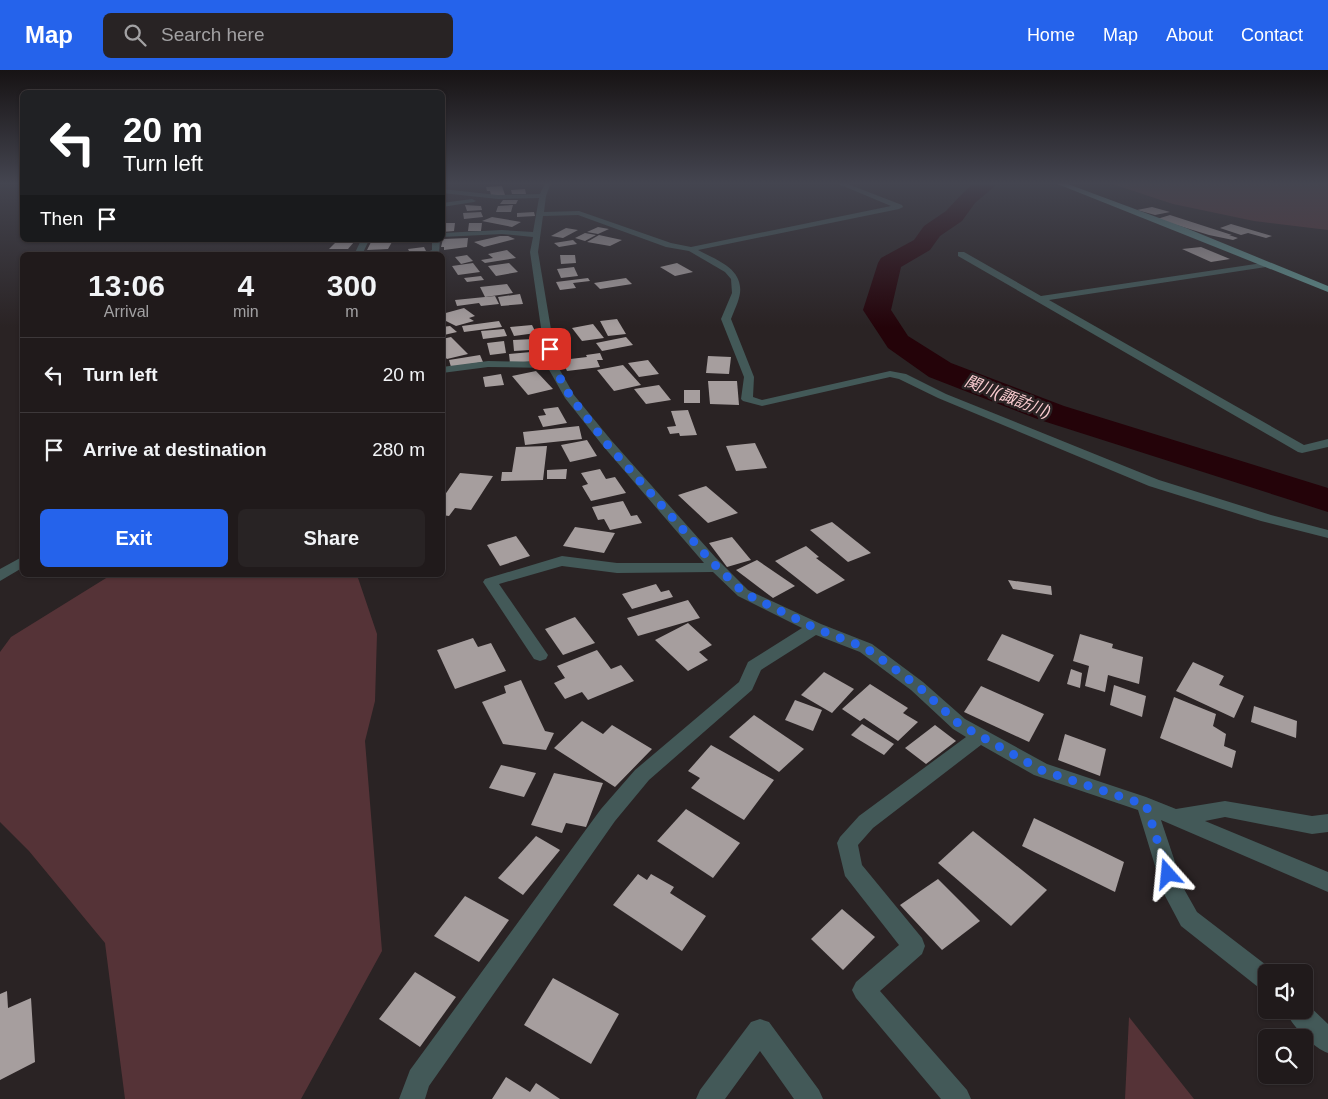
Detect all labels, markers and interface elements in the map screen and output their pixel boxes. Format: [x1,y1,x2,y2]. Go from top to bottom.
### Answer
search box [103,13,453,58]
text: Map [25,21,73,48]
icon: search [121,21,149,49]
text: Search here [161,24,265,45]
text: Home [1027,25,1075,45]
text: Map [1103,25,1138,45]
text: About [1166,25,1213,45]
text: Contact [1241,25,1303,45]
icon: left [40,110,105,175]
text: 20 m [123,110,203,149]
text: Turn left [123,151,203,176]
icon: arrive [93,205,121,233]
text: Then [40,208,83,229]
text: 13:06 [88,269,165,302]
text: 4 [237,269,254,302]
text: 300 [327,269,377,302]
text: Arrival [104,303,149,320]
text: min [233,303,259,320]
text: m [345,303,358,320]
pin [529,328,571,370]
icon: arrive [536,335,564,363]
icon: left [40,361,68,389]
text: Turn left [83,364,158,385]
text: 20 m [383,364,425,385]
water label: 関川(諏訪川) [962,372,1053,421]
icon: arrive [40,436,68,464]
text: Arrive at destination [83,439,267,460]
text: 280 m [372,439,425,460]
button: Exit [40,509,228,567]
button: Share [238,509,425,567]
position arrow [1141,847,1193,899]
map controls [1258,964,1313,1084]
button: sound [1258,964,1313,1019]
button: search [1258,1029,1313,1084]

